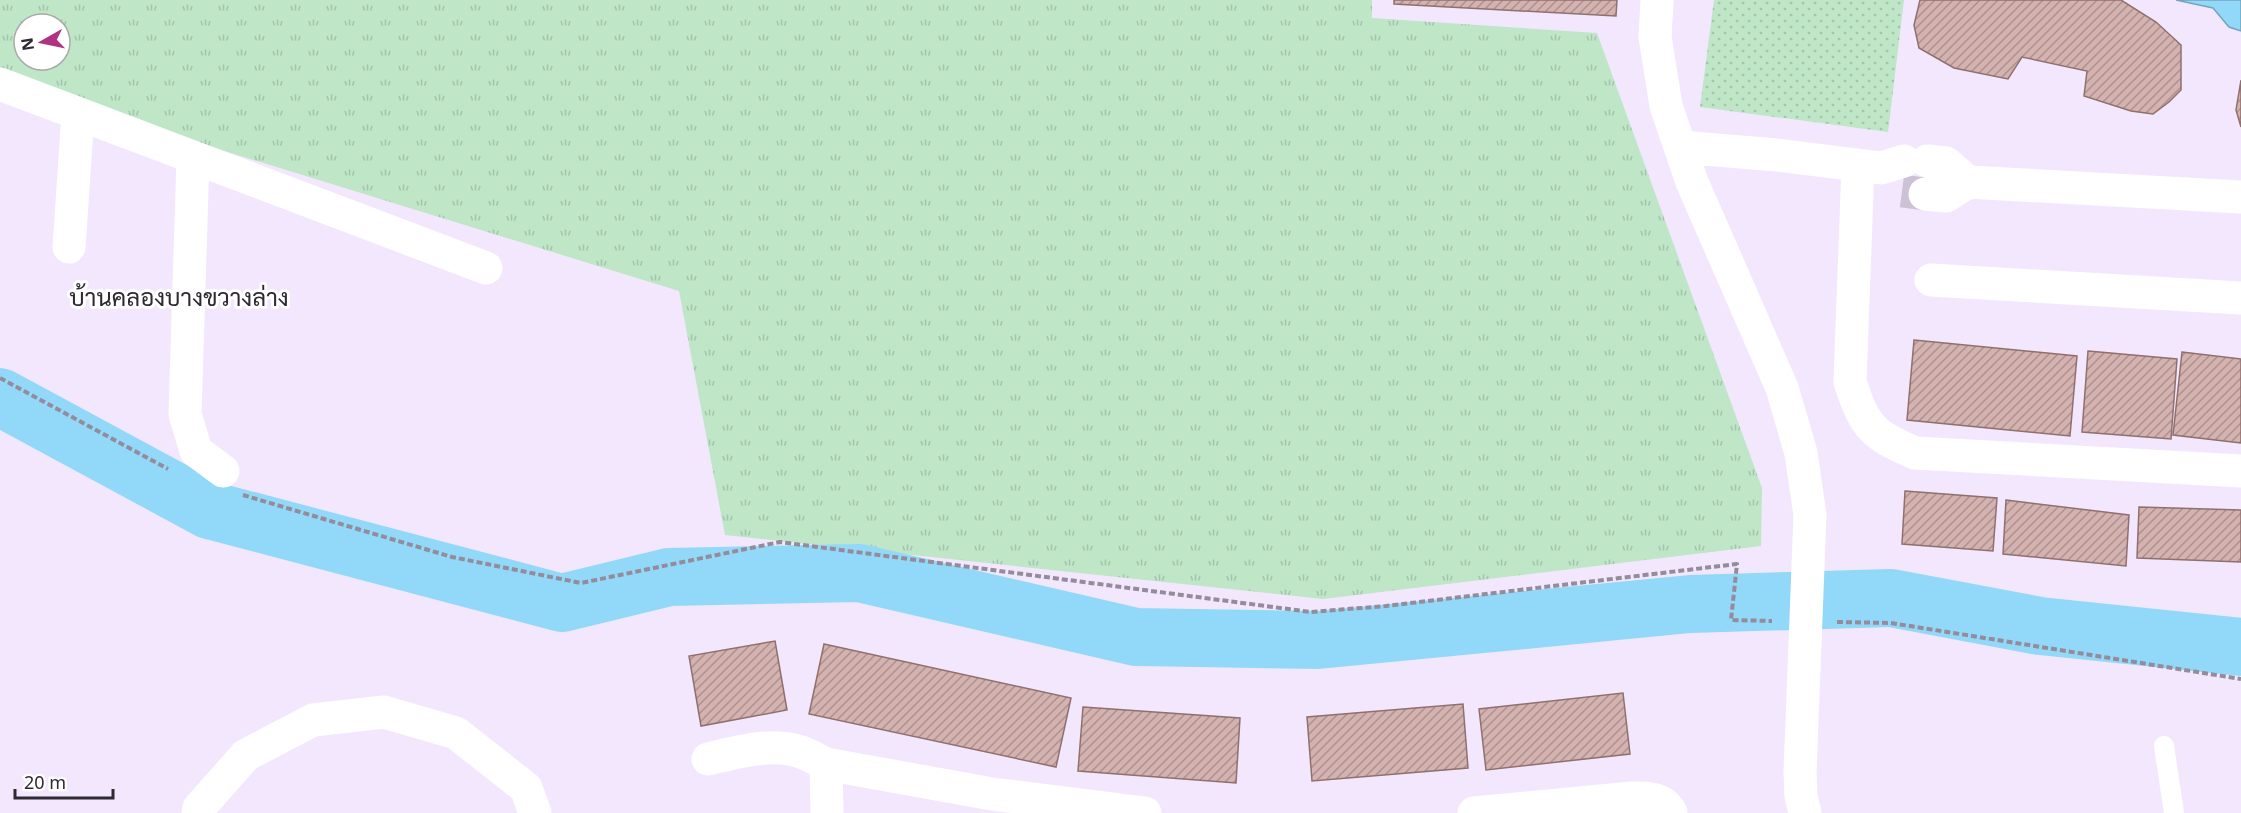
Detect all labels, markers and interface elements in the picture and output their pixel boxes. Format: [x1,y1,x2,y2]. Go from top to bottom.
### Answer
north arrow [12,12,72,72]
text: N [15,36,39,52]
district label: บ้านคลองบางขวางล่าง [69,280,289,313]
scale bar [15,762,112,800]
text: 20 m [24,770,66,794]

